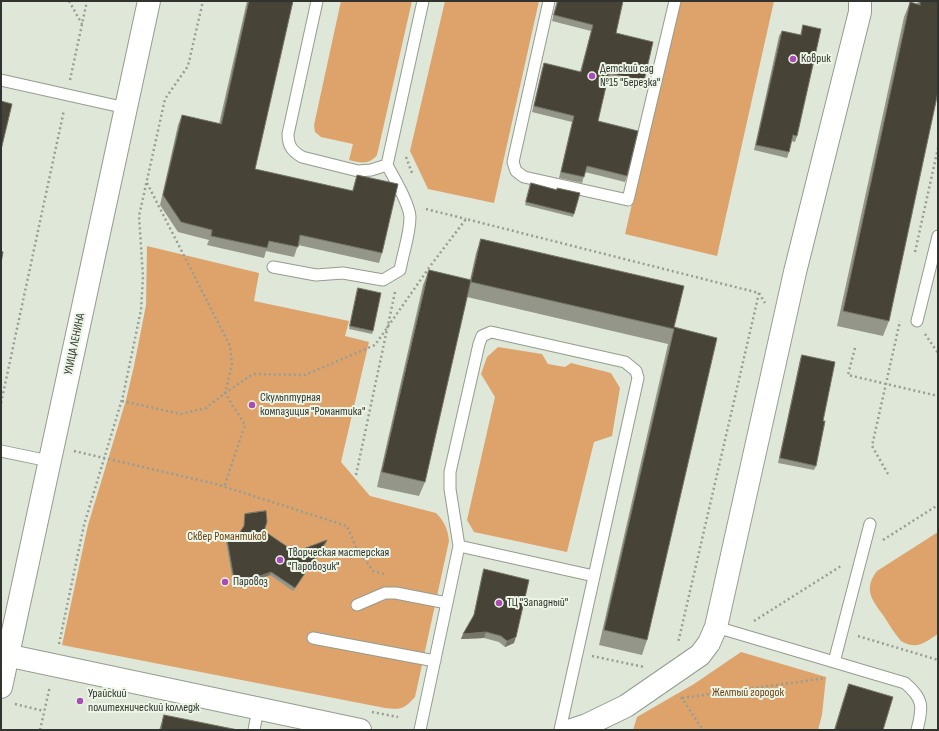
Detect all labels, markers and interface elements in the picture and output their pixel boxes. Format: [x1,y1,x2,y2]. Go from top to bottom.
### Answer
place label: Коврик [801,52,831,66]
marker: Коврик [788,54,798,64]
place label: Детский сад №15 "Березка" [600,62,660,90]
marker: Детский сад №15 "Березка" [587,71,597,81]
street label: УЛИЦА ЛЕНИНА [61,312,89,376]
place label: Скульптурная компазиция "Романтика" [260,391,365,419]
marker: Скульптурная компазиция "Романтика" [247,400,257,410]
park label: Сквер Романтиков [187,530,267,544]
place label: Творческая мастерская "Паровозик" [288,546,389,574]
marker: Творческая мастерская "Паровозик" [275,555,285,565]
place label: Паровоз [233,575,268,589]
marker: Паровоз [220,577,230,587]
place label: ТЦ "Западный" [507,596,568,610]
marker: ТЦ "Западный" [494,598,504,608]
park label: Желтый городок [712,686,784,700]
place label: Урайский политехнический колледж [88,687,199,715]
marker: Урайский политехнический колледж [75,696,85,706]

